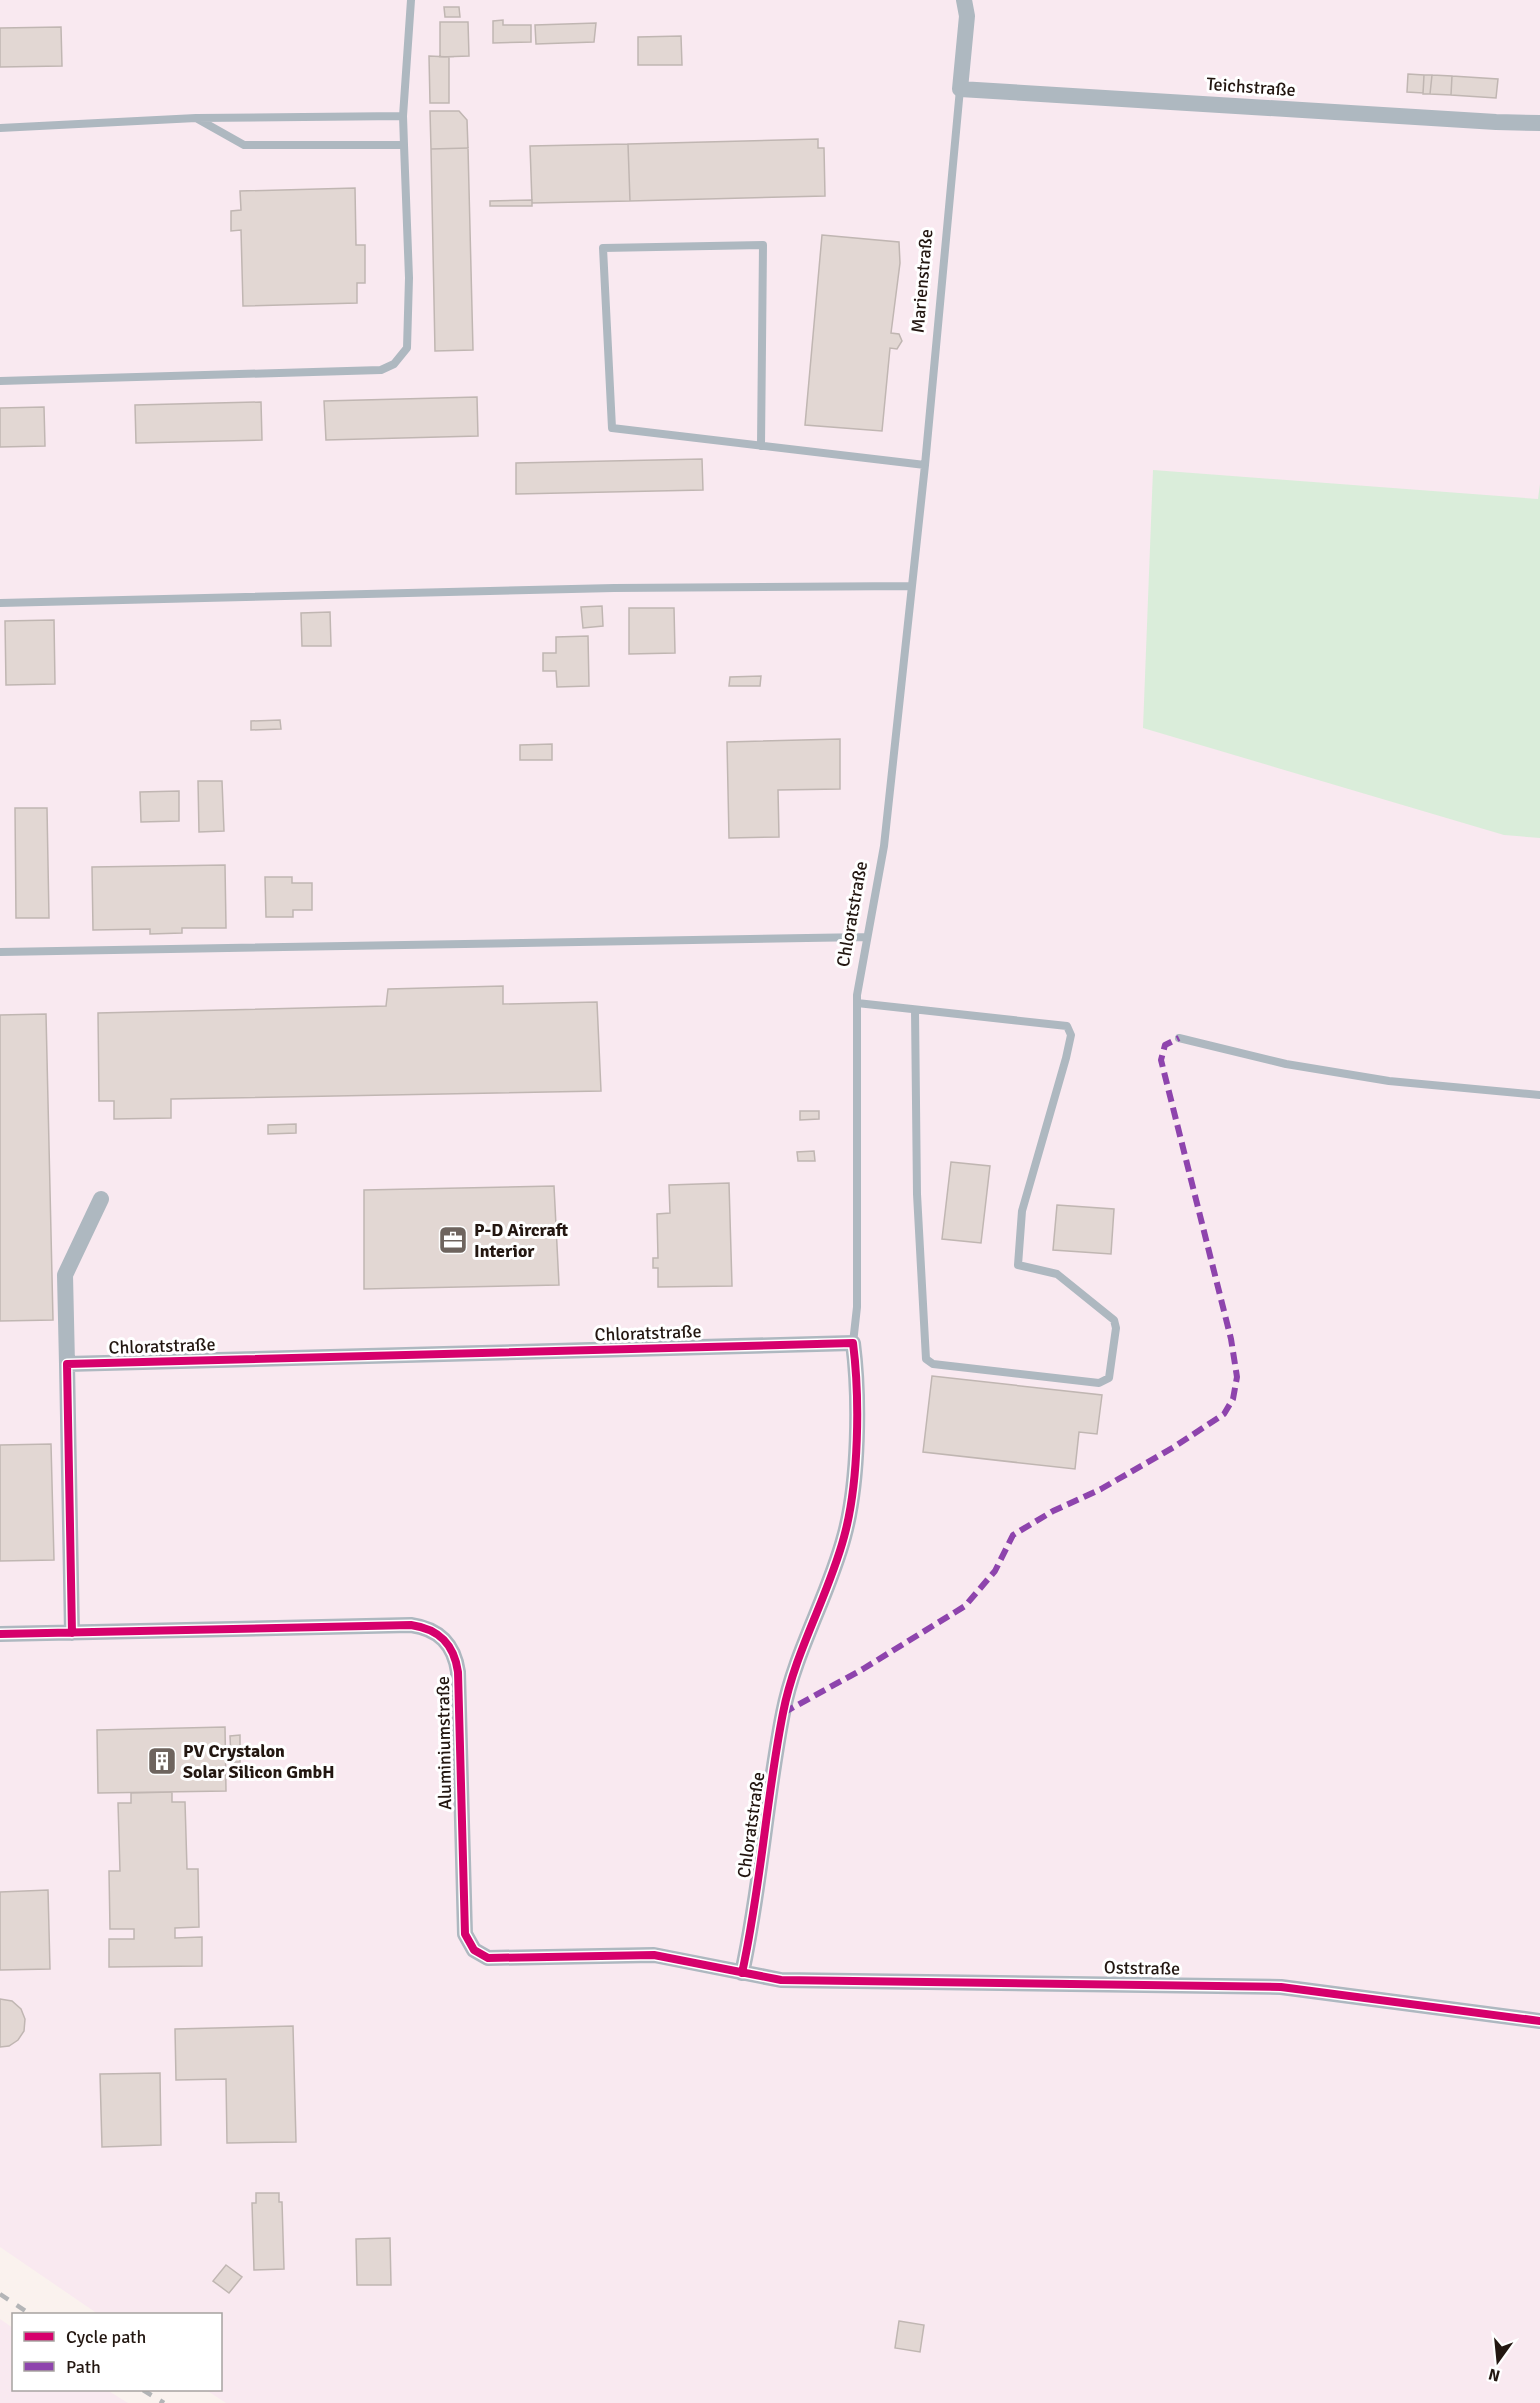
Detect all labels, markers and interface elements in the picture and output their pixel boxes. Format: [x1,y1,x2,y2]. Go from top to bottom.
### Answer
street label: Teichstraße [1206,73,1296,101]
street label: Marienstraße [906,228,938,334]
street label: Chloratstraße [832,859,872,969]
place label: P-D Aircraft Interior [474,1219,569,1262]
office icon: P-D Aircraft Interior [437,1224,469,1256]
street label: Chloratstraße [594,1320,702,1346]
street label: Chloratstraße [108,1333,216,1359]
street label: Aluminiumstraße [432,1676,456,1810]
place label: PV Crystalon Solar Silicon GmbH [183,1740,335,1783]
building icon: PV Crystalon Solar Silicon GmbH [146,1745,178,1777]
street label: Chloratstraße [733,1771,769,1879]
street label: Oststraße [1104,1956,1180,1980]
legend [12,2313,222,2391]
text: Cycle path [66,2326,146,2348]
north arrow [1468,2331,1528,2391]
text: Path [66,2356,101,2378]
text: N [1486,2363,1502,2386]

